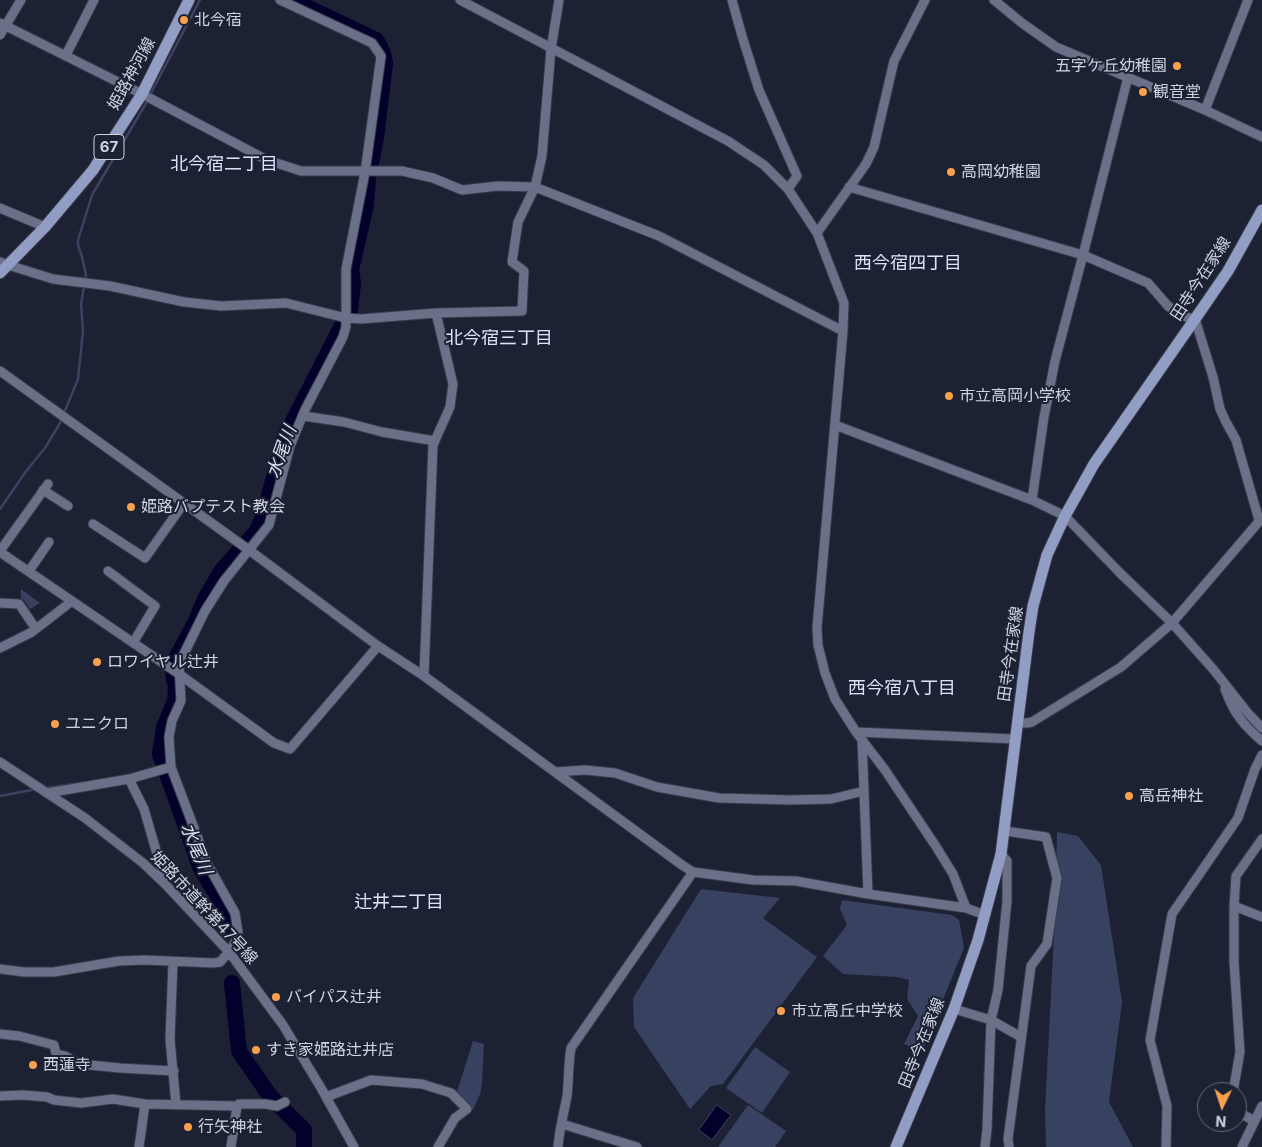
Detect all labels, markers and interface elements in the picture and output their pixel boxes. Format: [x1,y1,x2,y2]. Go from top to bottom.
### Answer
place label: 北今宿 [194,10,242,30]
marker: 北今宿 [178,14,190,26]
street label: 姫路神河線 [104,34,160,114]
place label: 五字ケ丘幼稚園 [1055,56,1167,76]
marker: 五字ケ丘幼稚園 [1171,60,1183,72]
place label: 観音堂 [1153,82,1201,102]
marker: 観音堂 [1137,86,1149,98]
road number: 67 [94,134,124,160]
district label: 北今宿二丁目 [170,154,278,176]
place label: 高岡幼稚園 [961,162,1041,182]
marker: 高岡幼稚園 [945,166,957,178]
street label: 田寺今在家線 [1167,234,1235,324]
district label: 西今宿四丁目 [854,253,962,275]
district label: 北今宿三丁目 [445,328,553,350]
place label: 市立高岡小学校 [959,386,1071,406]
marker: 市立高岡小学校 [943,390,955,402]
water label: 水尾川 [263,423,301,481]
place label: 姫路バプテスト教会 [141,497,285,517]
marker: 姫路バプテスト教会 [125,501,137,513]
street label: 田寺今在家線 [995,605,1027,703]
place label: ロワイヤル辻井 [107,652,219,672]
marker: ロワイヤル辻井 [91,656,103,668]
district label: 西今宿八丁目 [848,678,956,700]
place label: ユニクロ [65,714,129,734]
marker: ユニクロ [49,718,61,730]
place label: 高岳神社 [1139,786,1203,806]
marker: 高岳神社 [1123,790,1135,802]
water label: 水尾川 [176,820,216,878]
street label: 姫路市道幹第47号線 [147,848,261,968]
district label: 辻井二丁目 [354,892,444,914]
place label: バイパス辻井 [286,987,382,1007]
marker: バイパス辻井 [270,991,282,1003]
street label: 田寺今在家線 [895,995,949,1091]
place label: 市立高丘中学校 [791,1001,903,1021]
marker: 市立高丘中学校 [775,1005,787,1017]
place label: すき家姫路辻井店 [266,1040,394,1060]
marker: すき家姫路辻井店 [250,1044,262,1056]
place label: 西蓮寺 [43,1055,91,1075]
marker: 西蓮寺 [27,1059,39,1071]
north arrow [1197,1082,1247,1132]
text: N [1215,1113,1227,1130]
place label: 行矢神社 [198,1117,262,1137]
marker: 行矢神社 [182,1121,194,1133]

